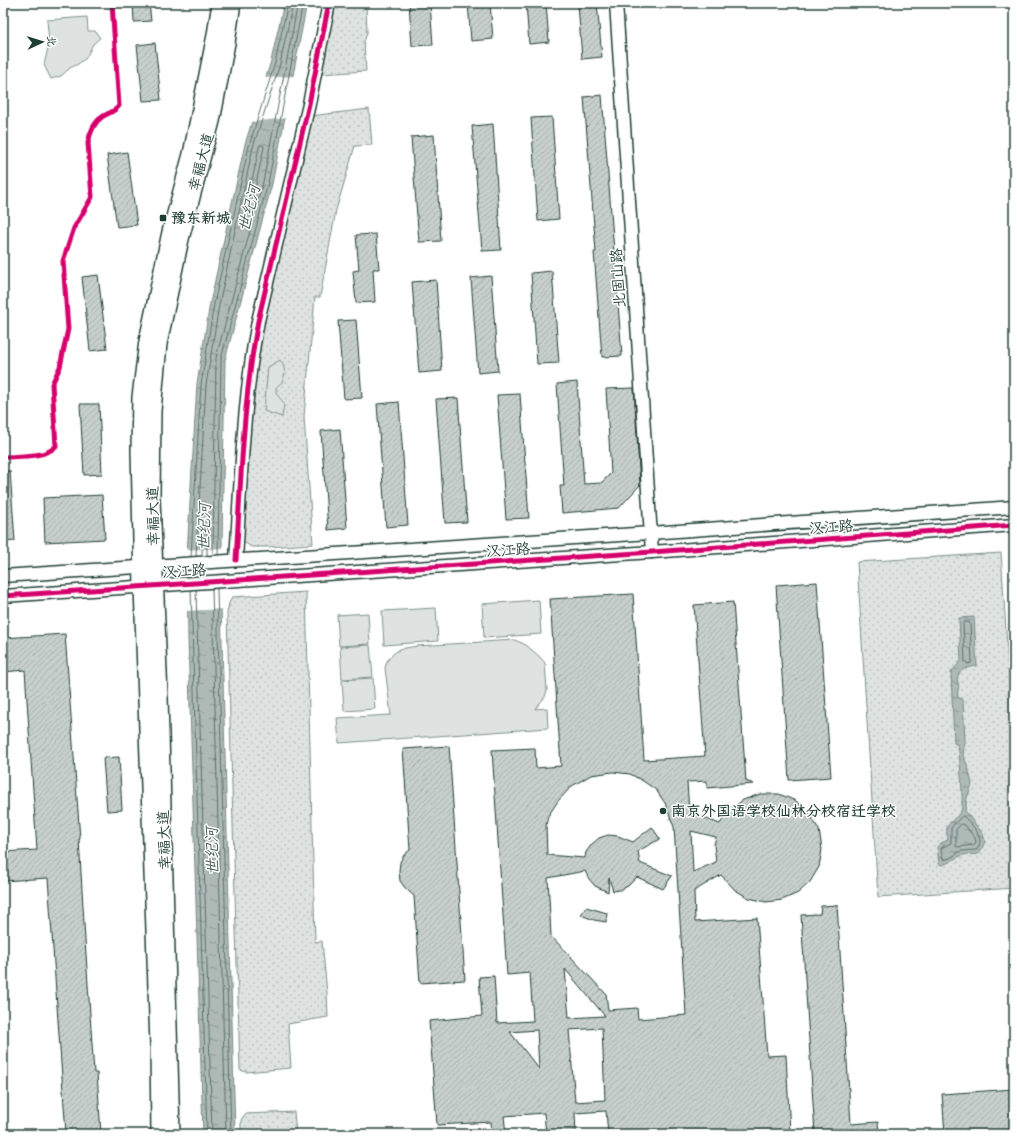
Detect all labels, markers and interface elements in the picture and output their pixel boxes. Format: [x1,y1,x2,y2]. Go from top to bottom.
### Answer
north arrow [22,22,62,62]
text: 北 [44,35,59,47]
street label: 幸福大道 [184,130,218,194]
water label: 世纪河 [233,179,266,234]
place label: 豫东新城 [171,208,231,228]
marker: 豫东新城 [158,213,168,223]
street label: 北固山路 [606,247,630,309]
street label: 幸福大道 [142,486,164,546]
water label: 世纪河 [193,500,215,551]
street label: 汉江路 [808,515,854,539]
street label: 汉江路 [485,538,531,562]
street label: 汉江路 [161,559,207,583]
place label: 南京外国语学校仙林分校宿迁学校 [671,801,896,821]
marker: 南京外国语学校仙林分校宿迁学校 [658,806,668,816]
street label: 幸福大道 [153,810,175,870]
water label: 世纪河 [201,824,223,875]

